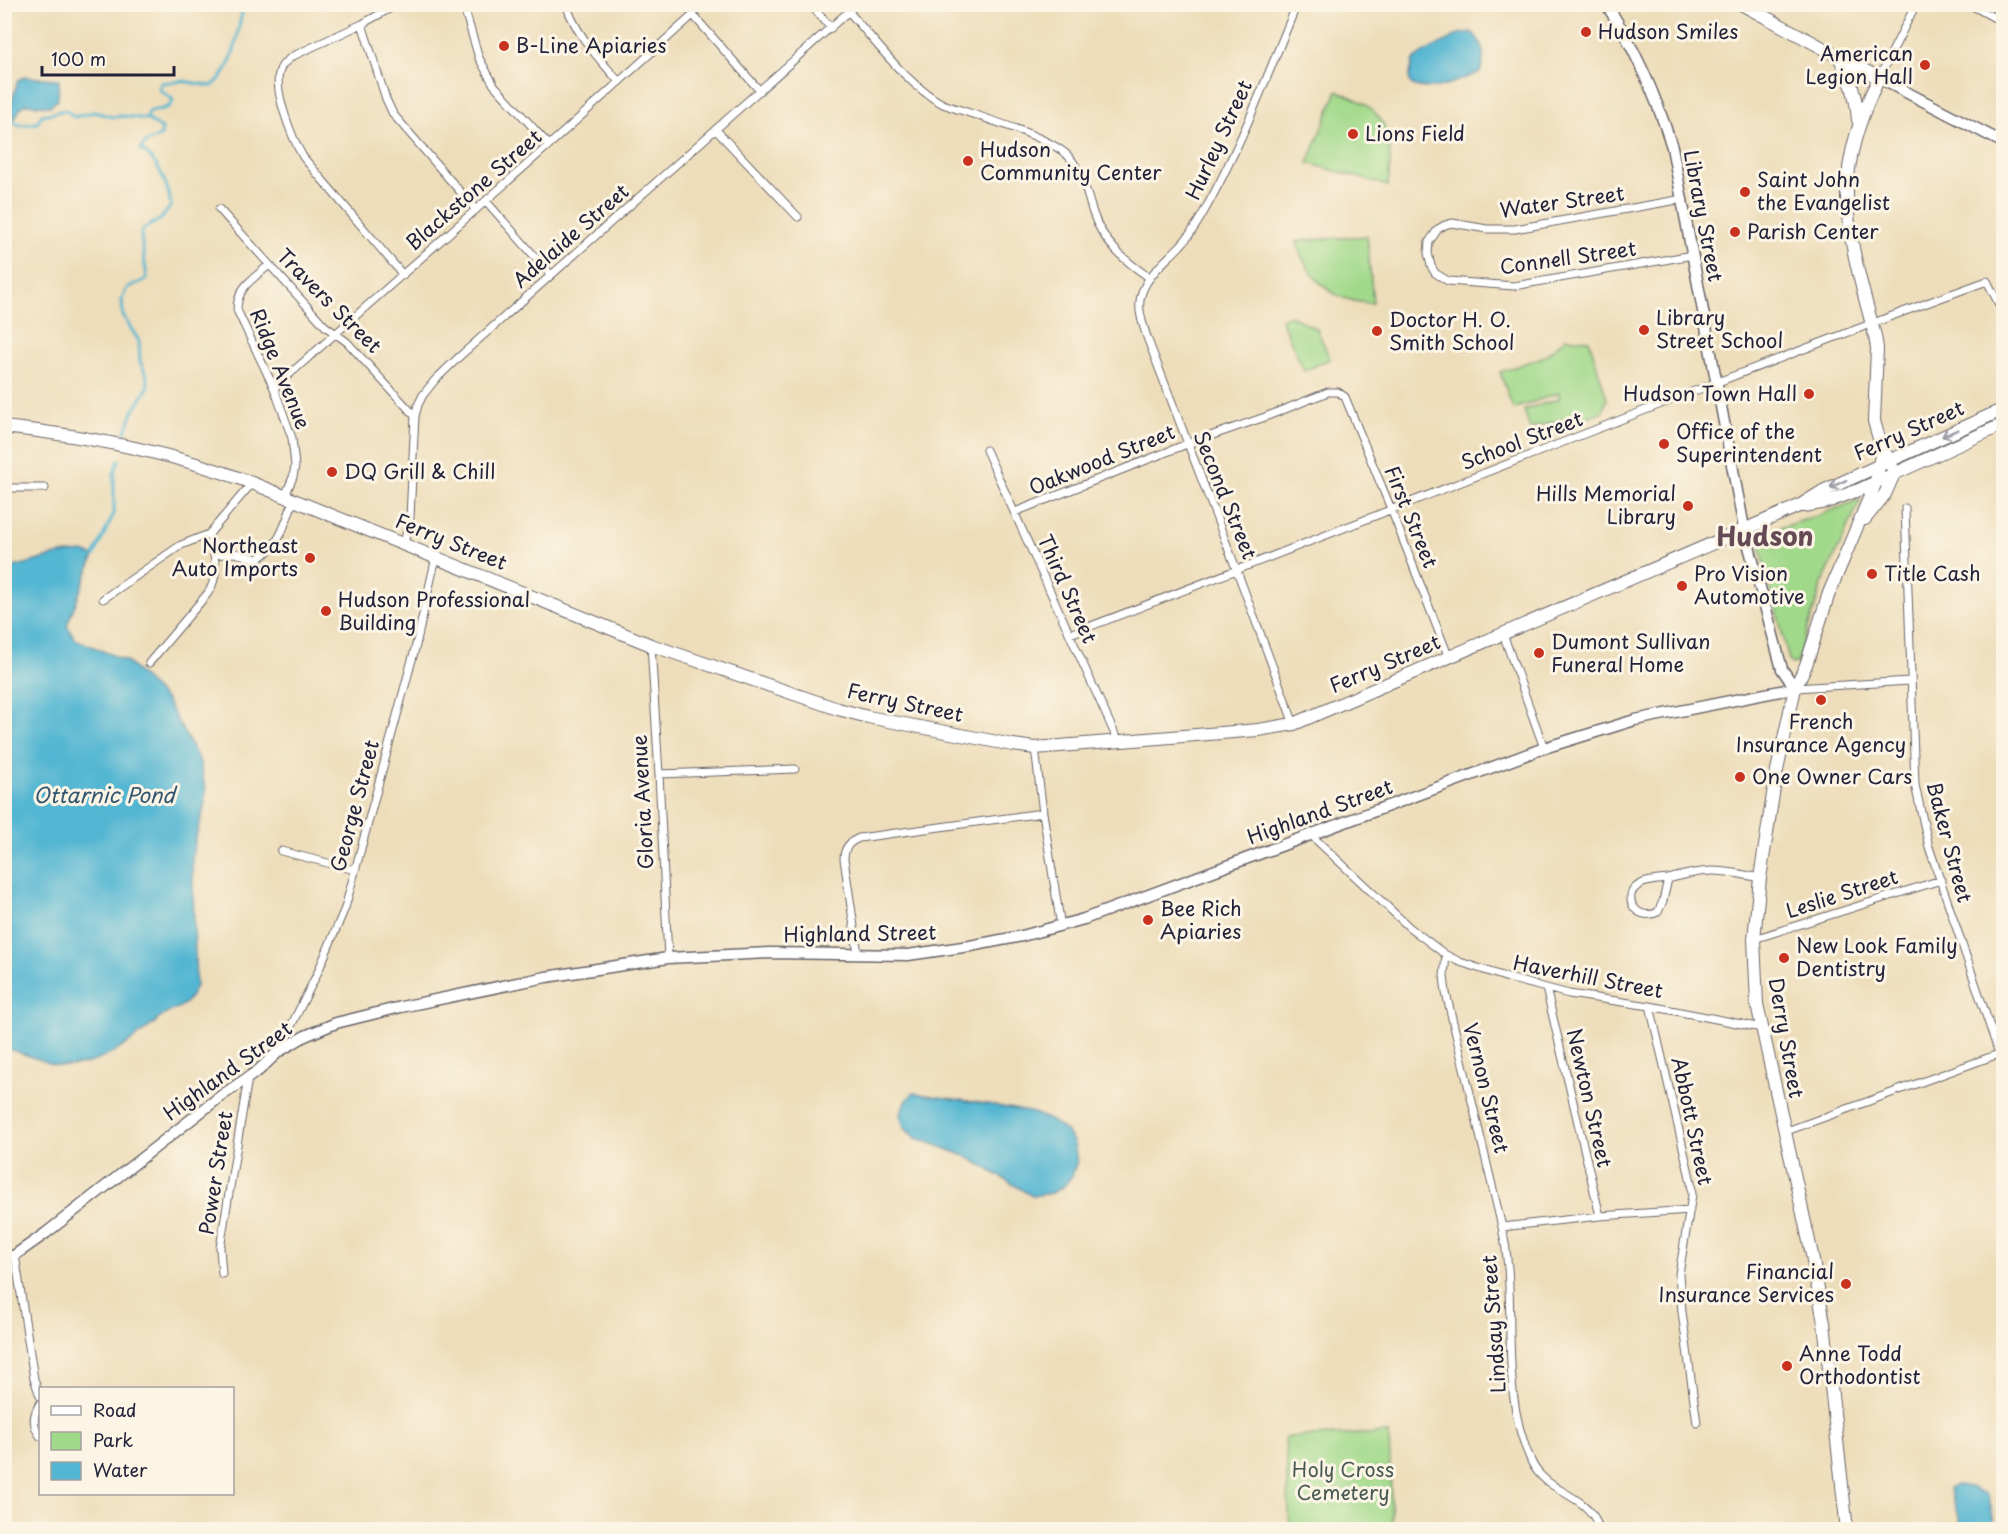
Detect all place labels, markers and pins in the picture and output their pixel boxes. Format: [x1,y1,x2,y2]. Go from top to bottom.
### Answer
place label: Hudson Smiles [1598,16,1738,46]
marker: Hudson Smiles [1579,25,1593,39]
place label: B-Line Apiaries [516,30,667,60]
place label: American Legion Hall [1806,38,1913,91]
marker: B-Line Apiaries [497,39,511,53]
marker: American Legion Hall [1918,58,1932,72]
place label: Lions Field [1365,118,1465,148]
marker: Lions Field [1346,127,1360,141]
place label: Hudson Community Center [980,134,1162,187]
marker: Hudson Community Center [961,154,975,168]
place label: Saint John the Evangelist [1757,164,1890,217]
marker: Saint John the Evangelist [1738,185,1752,199]
place label: Parish Center [1747,216,1879,246]
marker: Parish Center [1728,225,1742,239]
place label: Library Street School [1656,302,1783,355]
place label: Doctor H. O. Smith School [1389,304,1514,357]
marker: Library Street School [1637,323,1651,337]
marker: Doctor H. O. Smith School [1370,324,1384,338]
place label: Hudson Town Hall [1623,378,1797,408]
marker: Hudson Town Hall [1802,387,1816,401]
place label: Office of the Superintendent [1676,416,1822,469]
marker: Office of the Superintendent [1657,437,1671,451]
place label: DQ Grill & Chill [344,456,495,486]
marker: DQ Grill & Chill [325,465,339,479]
place label: Hills Memorial Library [1536,478,1676,531]
marker: Hills Memorial Library [1681,499,1695,513]
place label: Northeast Auto Imports [172,530,298,583]
marker: Northeast Auto Imports [303,551,317,565]
place label: Pro Vision Automotive [1694,558,1805,611]
place label: Title Cash [1884,558,1981,588]
marker: Title Cash [1865,567,1879,581]
marker: Pro Vision Automotive [1675,579,1689,593]
place label: Hudson Professional Building [338,584,530,637]
marker: Hudson Professional Building [319,604,333,618]
place label: Dumont Sullivan Funeral Home [1551,626,1711,679]
marker: Dumont Sullivan Funeral Home [1532,646,1546,660]
marker: French Insurance Agency [1814,693,1828,707]
place label: French Insurance Agency [1736,706,1906,759]
place label: One Owner Cars [1752,761,1912,791]
marker: One Owner Cars [1733,770,1747,784]
place label: Bee Rich Apiaries [1160,893,1242,946]
marker: Bee Rich Apiaries [1141,913,1155,927]
place label: New Look Family Dentistry [1796,930,1958,983]
marker: New Look Family Dentistry [1777,951,1791,965]
place label: Financial Insurance Services [1658,1256,1834,1309]
marker: Financial Insurance Services [1839,1277,1853,1291]
place label: Anne Todd Orthodontist [1799,1338,1920,1391]
marker: Anne Todd Orthodontist [1780,1359,1794,1373]

